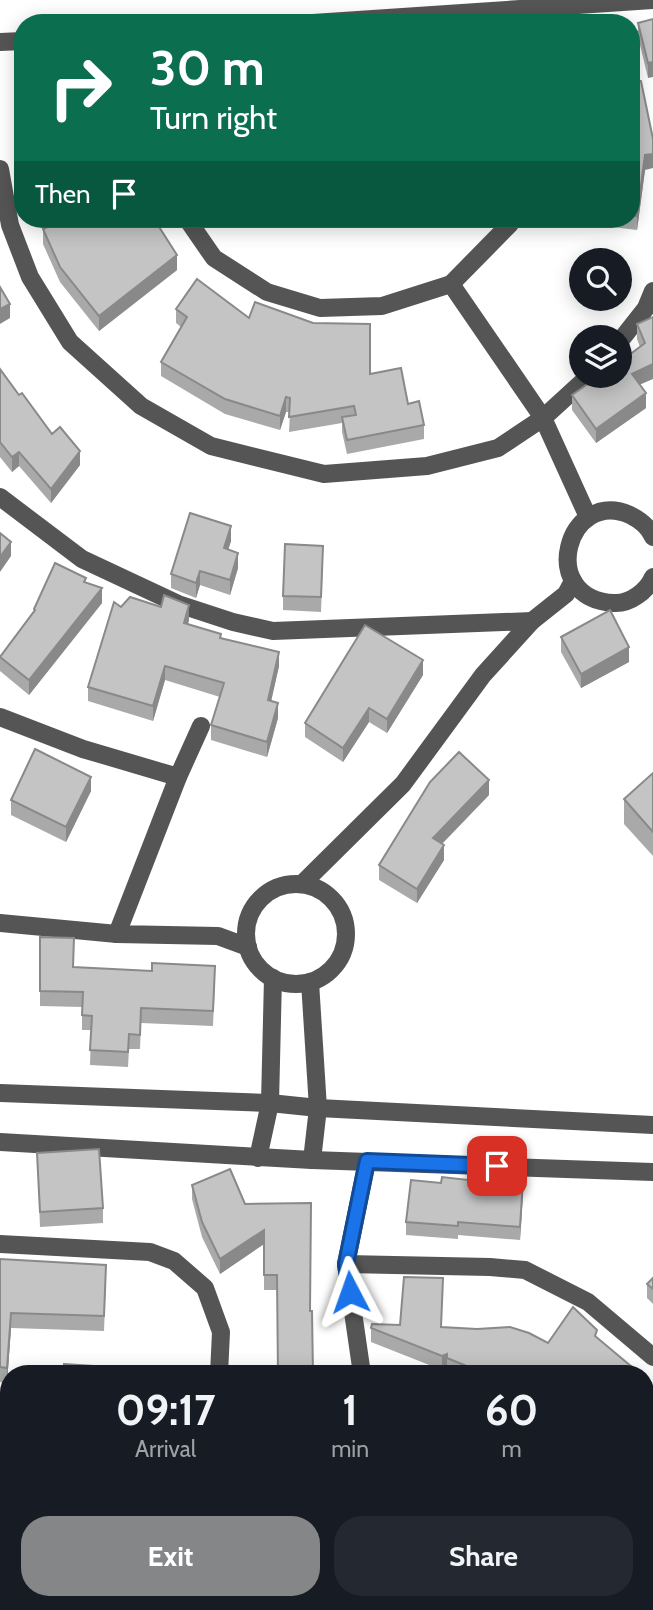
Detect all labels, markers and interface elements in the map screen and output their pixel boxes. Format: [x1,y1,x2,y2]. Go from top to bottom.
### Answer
text: 30 m [150,38,265,97]
icon: right [35,42,126,133]
text: Turn right [150,98,277,137]
icon: arrive [105,175,143,213]
text: Then [35,178,91,210]
map controls [569,248,632,388]
button: search [569,248,632,311]
button: layers [569,325,632,388]
pin [467,1136,527,1196]
icon: arrive [478,1147,516,1185]
position arrow [313,1255,387,1329]
text: 09:17 [116,1384,215,1436]
text: 1 [342,1384,358,1436]
text: 60 [485,1384,538,1436]
text: Arrival [135,1435,196,1463]
text: min [331,1435,369,1463]
text: m [501,1435,522,1463]
button: Exit [21,1516,320,1596]
button: Share [334,1516,633,1596]

